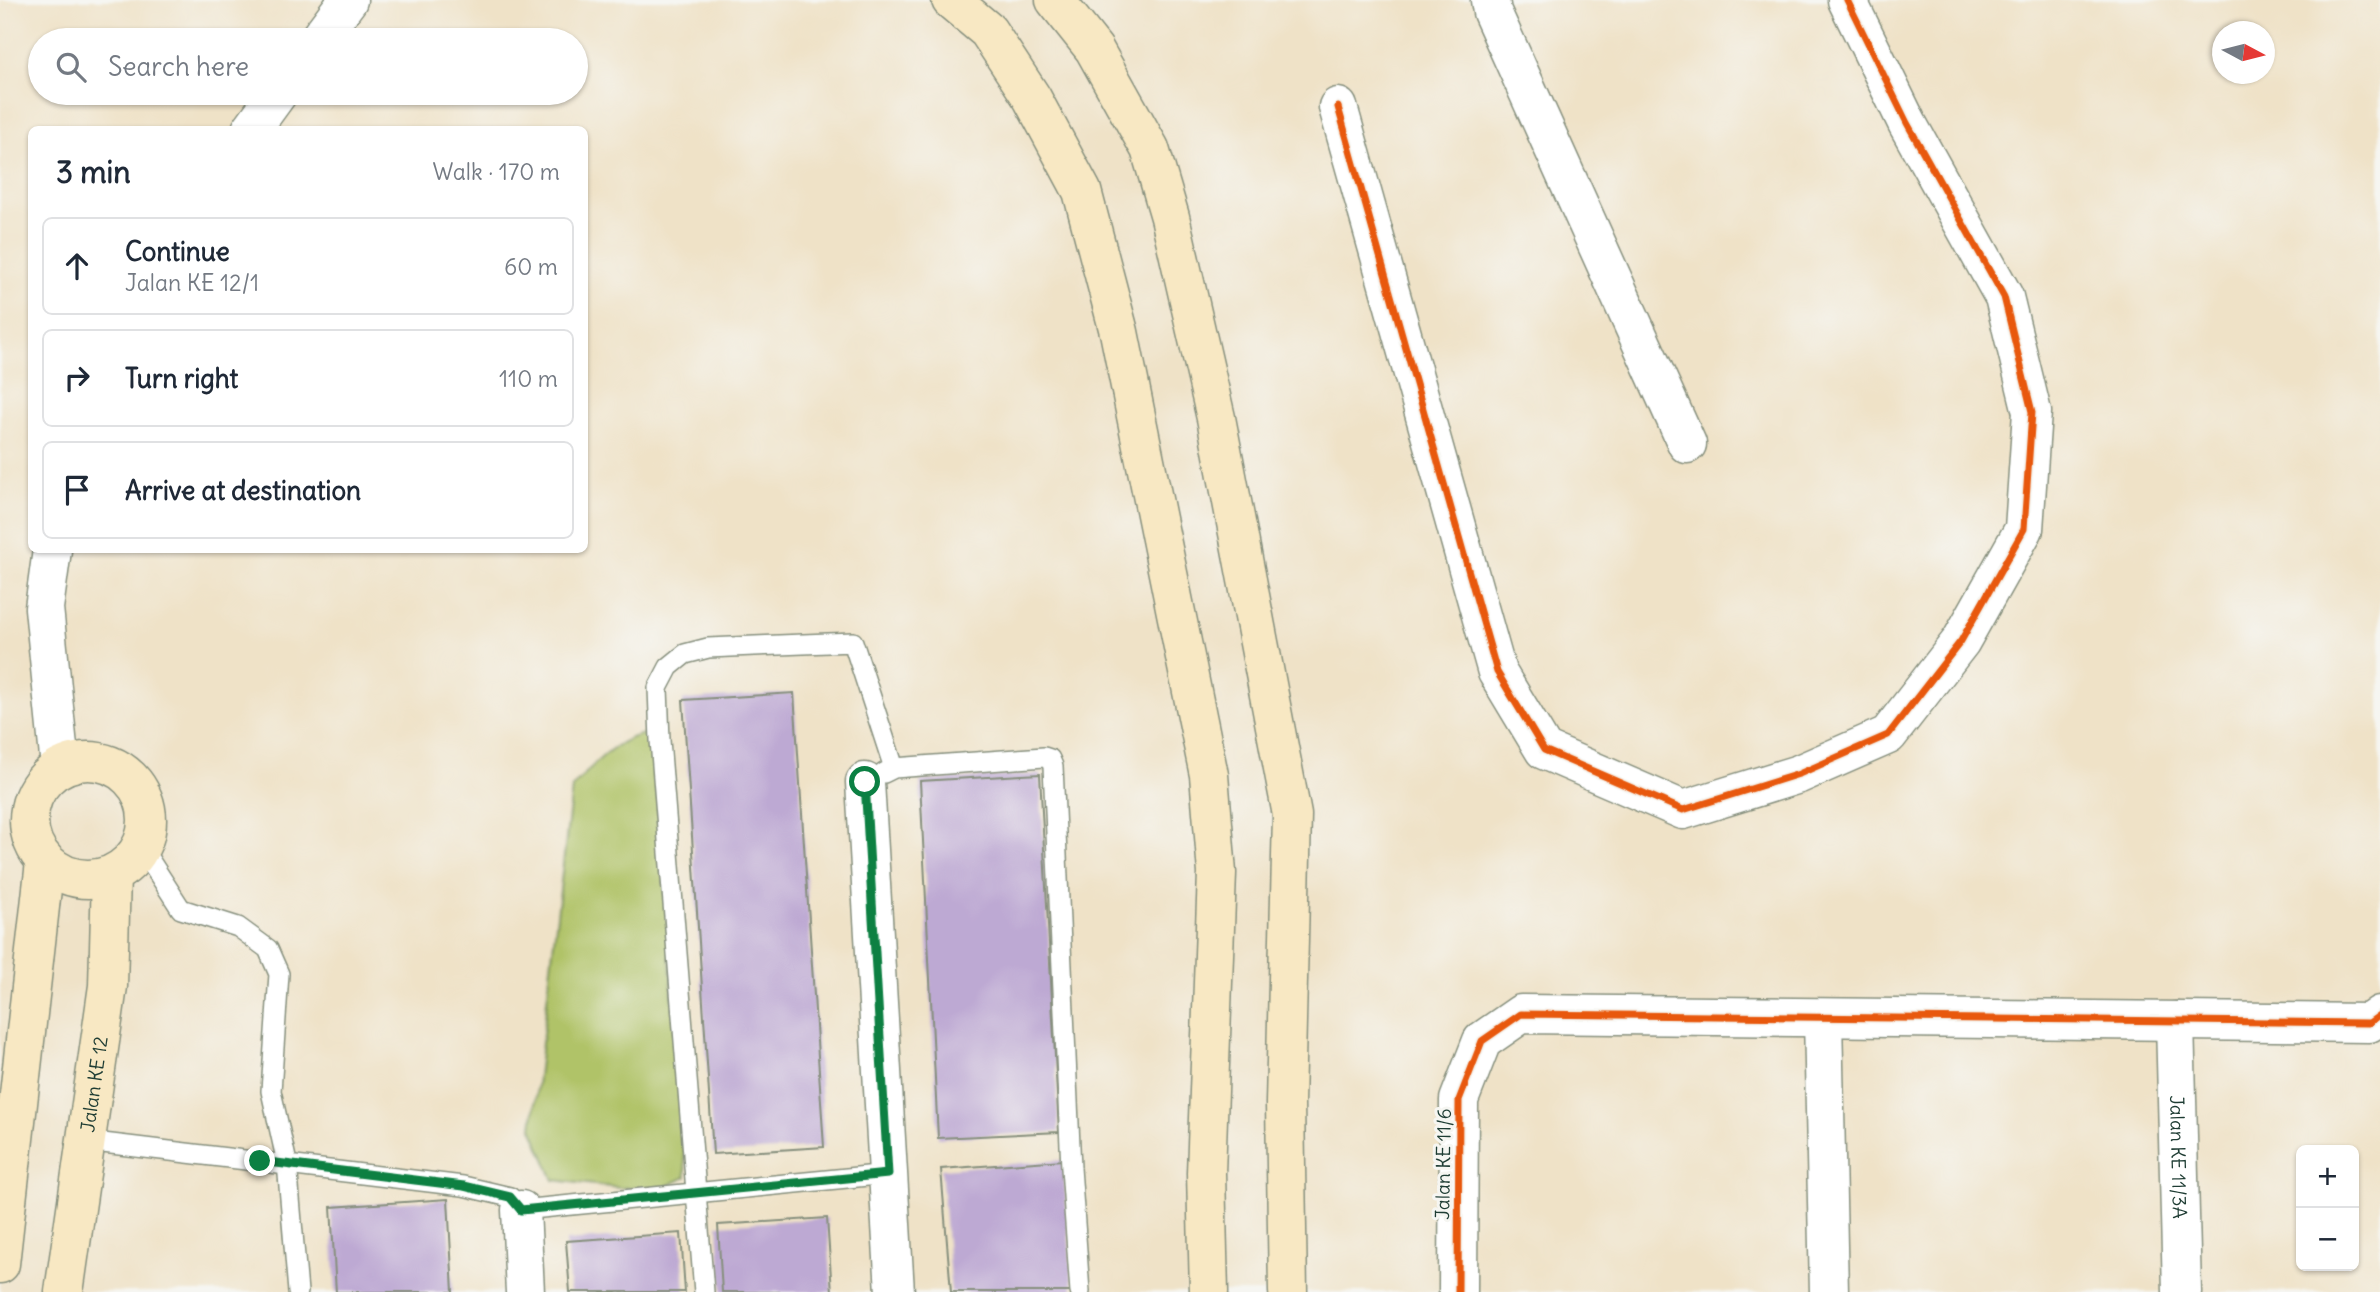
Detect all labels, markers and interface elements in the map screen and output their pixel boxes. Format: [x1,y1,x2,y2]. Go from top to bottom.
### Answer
north arrow [2212,21,2275,84]
search box [28,28,588,105]
icon: search [52,48,90,86]
text: Search here [108,50,249,83]
text: 3 min [56,153,131,191]
text: Walk · 170 m [433,157,560,186]
text: Continue [125,235,230,268]
icon: ahead [58,247,96,285]
text: 60 m [504,252,558,281]
text: Jalan KE 12/1 [125,268,259,297]
icon: right [58,359,96,397]
text: Turn right [125,362,238,395]
text: 110 m [499,364,558,393]
icon: arrive [58,471,96,509]
text: Arrive at destination [125,474,361,507]
route start [849,766,880,797]
street label: Jalan KE 12 [75,1035,113,1134]
street label: Jalan KE 11/3A [2165,1095,2192,1219]
street label: Jalan KE 11/6 [1430,1108,1456,1220]
route end [244,1145,275,1176]
map controls [2296,1145,2359,1271]
button: + [2296,1145,2359,1208]
button: − [2296,1208,2359,1271]

